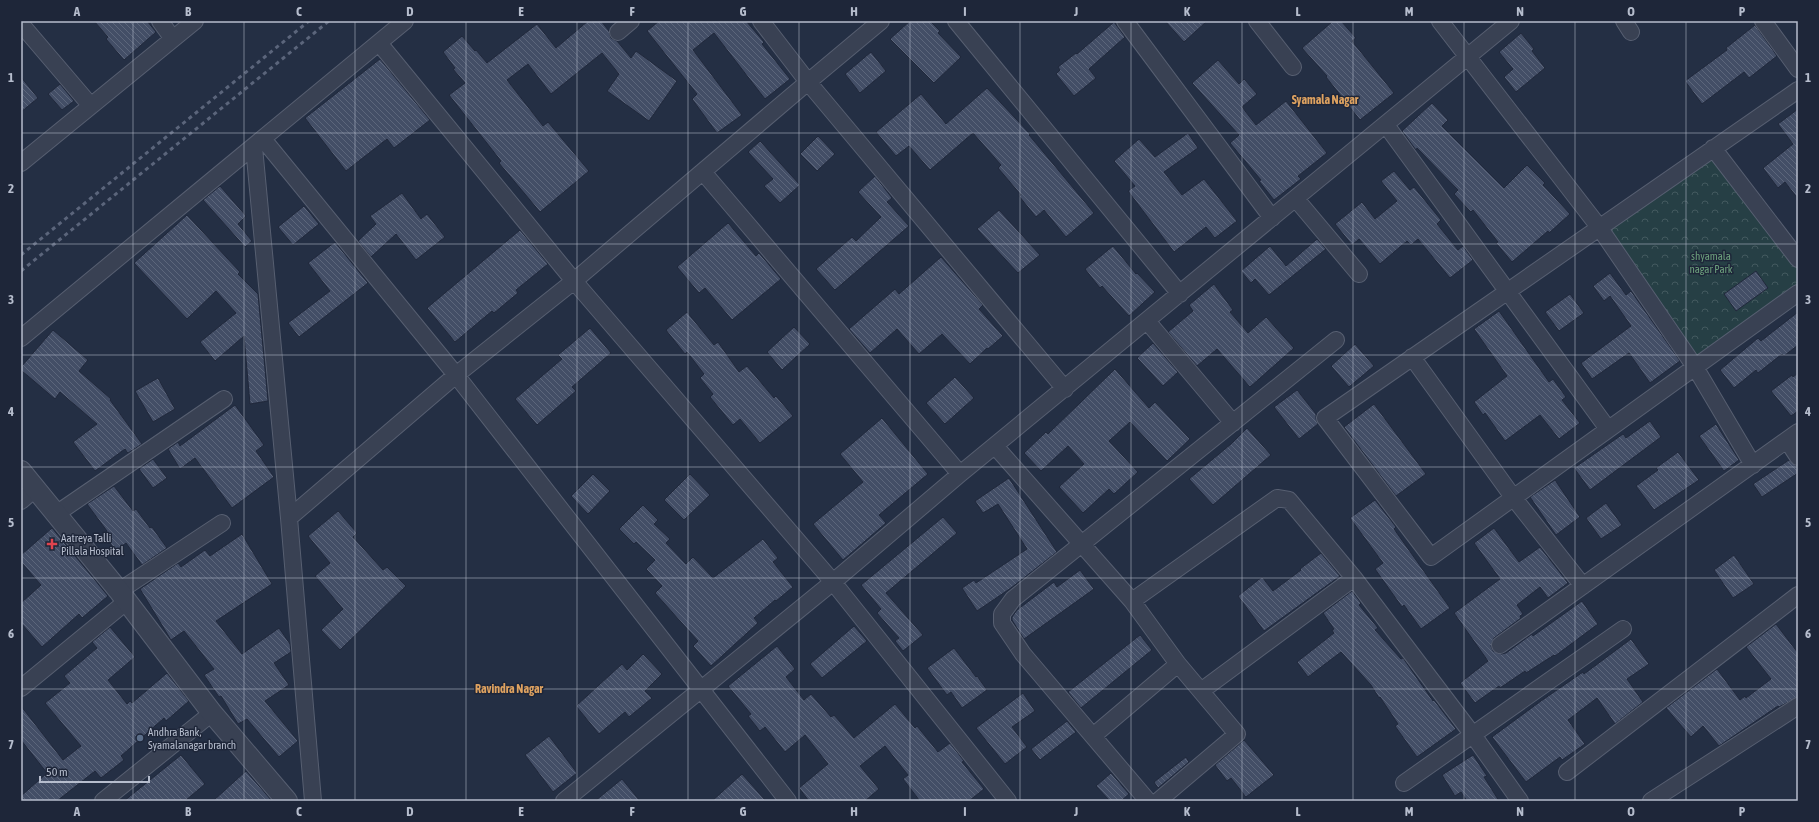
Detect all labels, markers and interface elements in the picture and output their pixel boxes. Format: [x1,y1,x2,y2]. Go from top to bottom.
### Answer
text: A [73,4,81,19]
text: B [185,4,192,19]
text: C [296,4,302,19]
text: D [406,4,414,19]
text: E [518,4,524,19]
text: F [629,4,635,19]
text: G [740,4,747,19]
text: H [850,4,858,19]
text: I [963,4,967,19]
text: J [1073,4,1078,19]
text: K [1184,4,1191,19]
text: L [1295,4,1301,19]
text: M [1405,4,1414,19]
text: N [1516,4,1524,19]
text: O [1627,4,1635,19]
text: P [1739,4,1746,19]
text: 1 [8,70,14,85]
text: 1 [1805,70,1811,85]
district label: Syamala Nagar [1292,93,1359,107]
text: 2 [8,181,14,196]
text: 2 [1805,181,1811,196]
park label: shyamala nagar Park [1689,250,1733,275]
text: 3 [8,292,14,307]
text: 3 [1805,292,1811,307]
text: 4 [7,404,14,419]
text: 4 [1804,404,1811,419]
text: 5 [8,515,14,530]
text: 5 [1805,515,1811,530]
place label: Aatreya Talli Pillala Hospital [61,532,124,557]
marker: Aatreya Talli Pillala Hospital [46,538,58,550]
text: 6 [8,626,14,641]
text: 6 [1805,626,1811,641]
district label: Ravindra Nagar [475,682,543,696]
place label: Andhra Bank, Syamalanagar branch [148,726,236,751]
marker: Andhra Bank, Syamalanagar branch [135,733,145,743]
text: 7 [8,737,14,752]
text: 7 [1805,737,1811,752]
scale bar [40,758,149,784]
text: 50 m [46,765,68,779]
text: A [73,804,81,819]
text: B [185,804,192,819]
text: C [296,804,302,819]
text: D [406,804,414,819]
text: E [518,804,524,819]
text: F [629,804,635,819]
text: G [740,804,747,819]
text: H [850,804,858,819]
text: I [963,804,967,819]
text: J [1073,804,1078,819]
text: K [1184,804,1191,819]
text: L [1295,804,1301,819]
text: M [1405,804,1414,819]
text: N [1516,804,1524,819]
text: O [1627,804,1635,819]
text: P [1739,804,1746,819]

